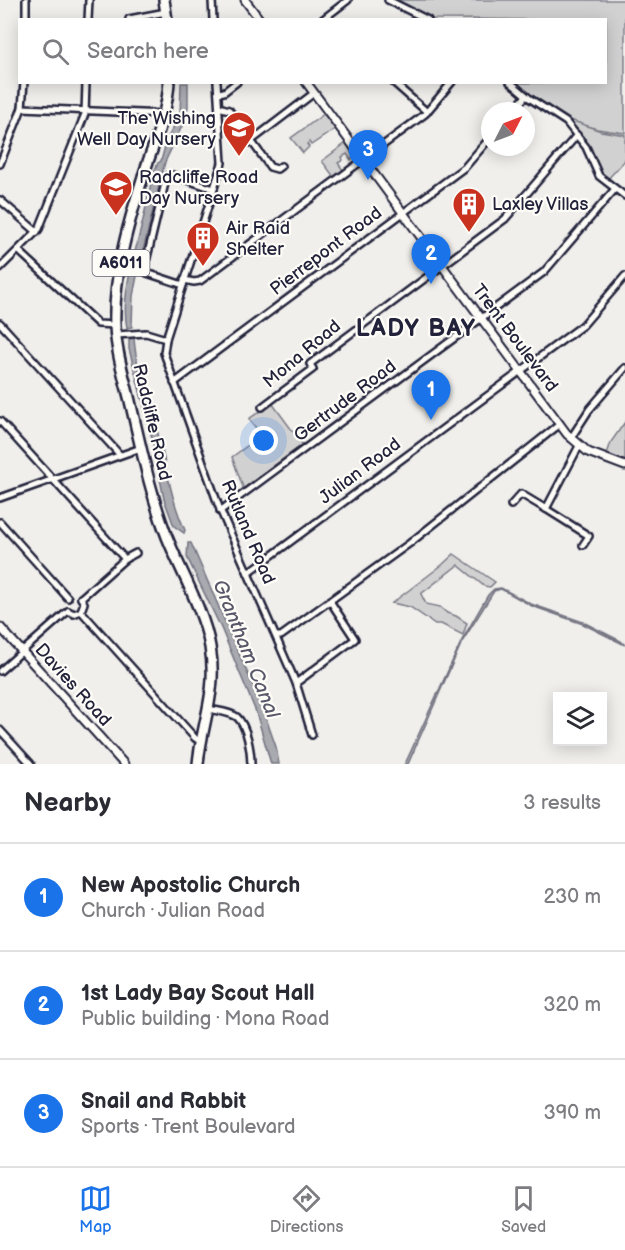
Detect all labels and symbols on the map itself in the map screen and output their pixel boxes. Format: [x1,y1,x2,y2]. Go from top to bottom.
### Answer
north arrow [481,102,535,156]
place label: The Wishing Well Day Nursery [77,108,217,150]
school or university icon: The Wishing Well Day Nursery [221,110,257,157]
pin: 3 [348,130,388,180]
place label: Radcliffe Road Day Nursery [139,167,258,209]
school or university icon: Radcliffe Road Day Nursery [98,169,134,216]
building icon: Laxley Villas [451,186,487,233]
place label: Laxley Villas [492,194,589,215]
street label: Pierrepont Road [266,202,386,300]
place label: Air Raid Shelter [226,218,290,260]
building icon: Air Raid Shelter [185,220,221,267]
pin: 2 [412,234,450,284]
road number: A6011 [92,250,150,276]
street label: Trent Boulevard [468,280,562,396]
district label: LADY BAY [356,314,476,343]
street label: Mona Road [259,316,345,392]
street label: Gertrude Road [290,356,400,446]
street label: Radcliffe Road [128,362,176,482]
pin: 1 [412,370,450,420]
your location [249,426,278,455]
street label: Julian Road [315,434,405,508]
street label: Rutland Road [217,477,279,587]
water label: Grantham Canal [207,576,285,723]
street label: Davies Road [30,639,116,731]

